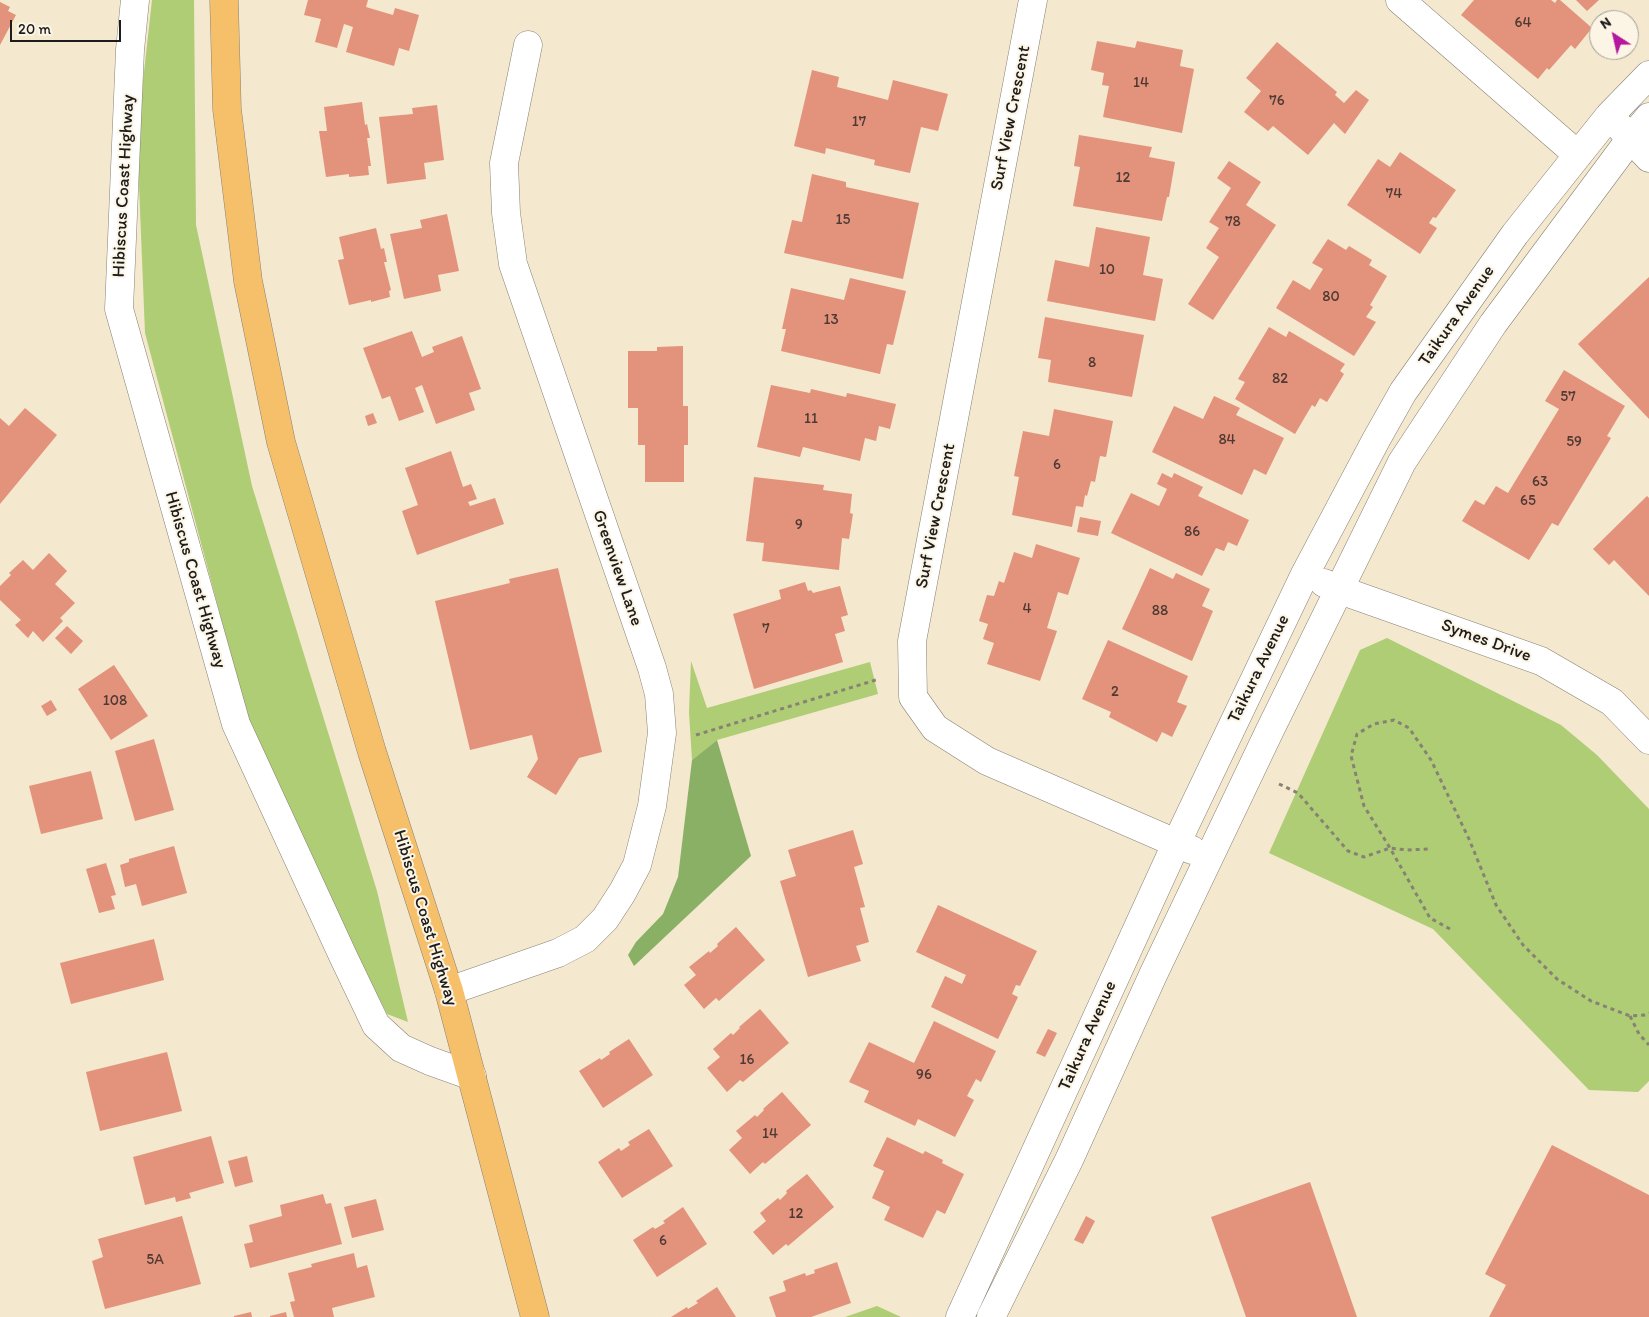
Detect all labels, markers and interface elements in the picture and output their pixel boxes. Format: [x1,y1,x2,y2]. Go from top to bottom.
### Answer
scale bar [12,10,124,42]
north arrow [1589,10,1639,60]
text: N [1597,13,1614,33]
house number: 64 [1515,14,1531,32]
text: 20 m [18,20,51,38]
street label: Surf View Crescent [986,44,1036,192]
house number: 14 [1133,74,1149,92]
house number: 76 [1269,92,1285,110]
street label: Hibiscus Coast Highway [108,94,140,278]
house number: 17 [852,113,866,131]
house number: 12 [1116,169,1130,187]
house number: 74 [1386,185,1402,203]
house number: 15 [836,211,850,229]
house number: 78 [1225,213,1241,231]
house number: 10 [1099,261,1115,279]
street label: Taikura Avenue [1414,261,1500,371]
house number: 80 [1322,288,1340,306]
house number: 13 [823,311,839,329]
house number: 8 [1088,354,1096,372]
house number: 82 [1272,370,1288,388]
house number: 57 [1560,388,1576,406]
house number: 11 [804,410,818,428]
house number: 84 [1218,431,1236,449]
house number: 59 [1566,433,1582,451]
street label: Surf View Crescent [911,442,961,590]
house number: 6 [1053,456,1061,474]
house number: 63 [1532,473,1548,491]
street label: Hibiscus Coast Highway [159,489,231,671]
house number: 65 [1520,492,1536,510]
street label: Greenview Lane [587,507,647,629]
house number: 9 [795,516,803,534]
house number: 86 [1184,523,1200,541]
house number: 4 [1022,600,1032,618]
house number: 88 [1152,602,1168,620]
street label: Taikura Avenue [1223,611,1295,727]
street label: Symes Drive [1438,615,1534,667]
house number: 7 [762,620,770,638]
house number: 2 [1111,683,1119,701]
house number: 108 [103,692,127,710]
street label: Hibiscus Coast Highway [388,827,462,1009]
street label: Taikura Avenue [1054,978,1122,1094]
house number: 16 [740,1051,754,1069]
house number: 96 [916,1066,932,1084]
house number: 14 [762,1125,778,1143]
house number: 12 [789,1205,803,1223]
house number: 6 [659,1232,667,1250]
house number: 5A [146,1251,164,1269]

